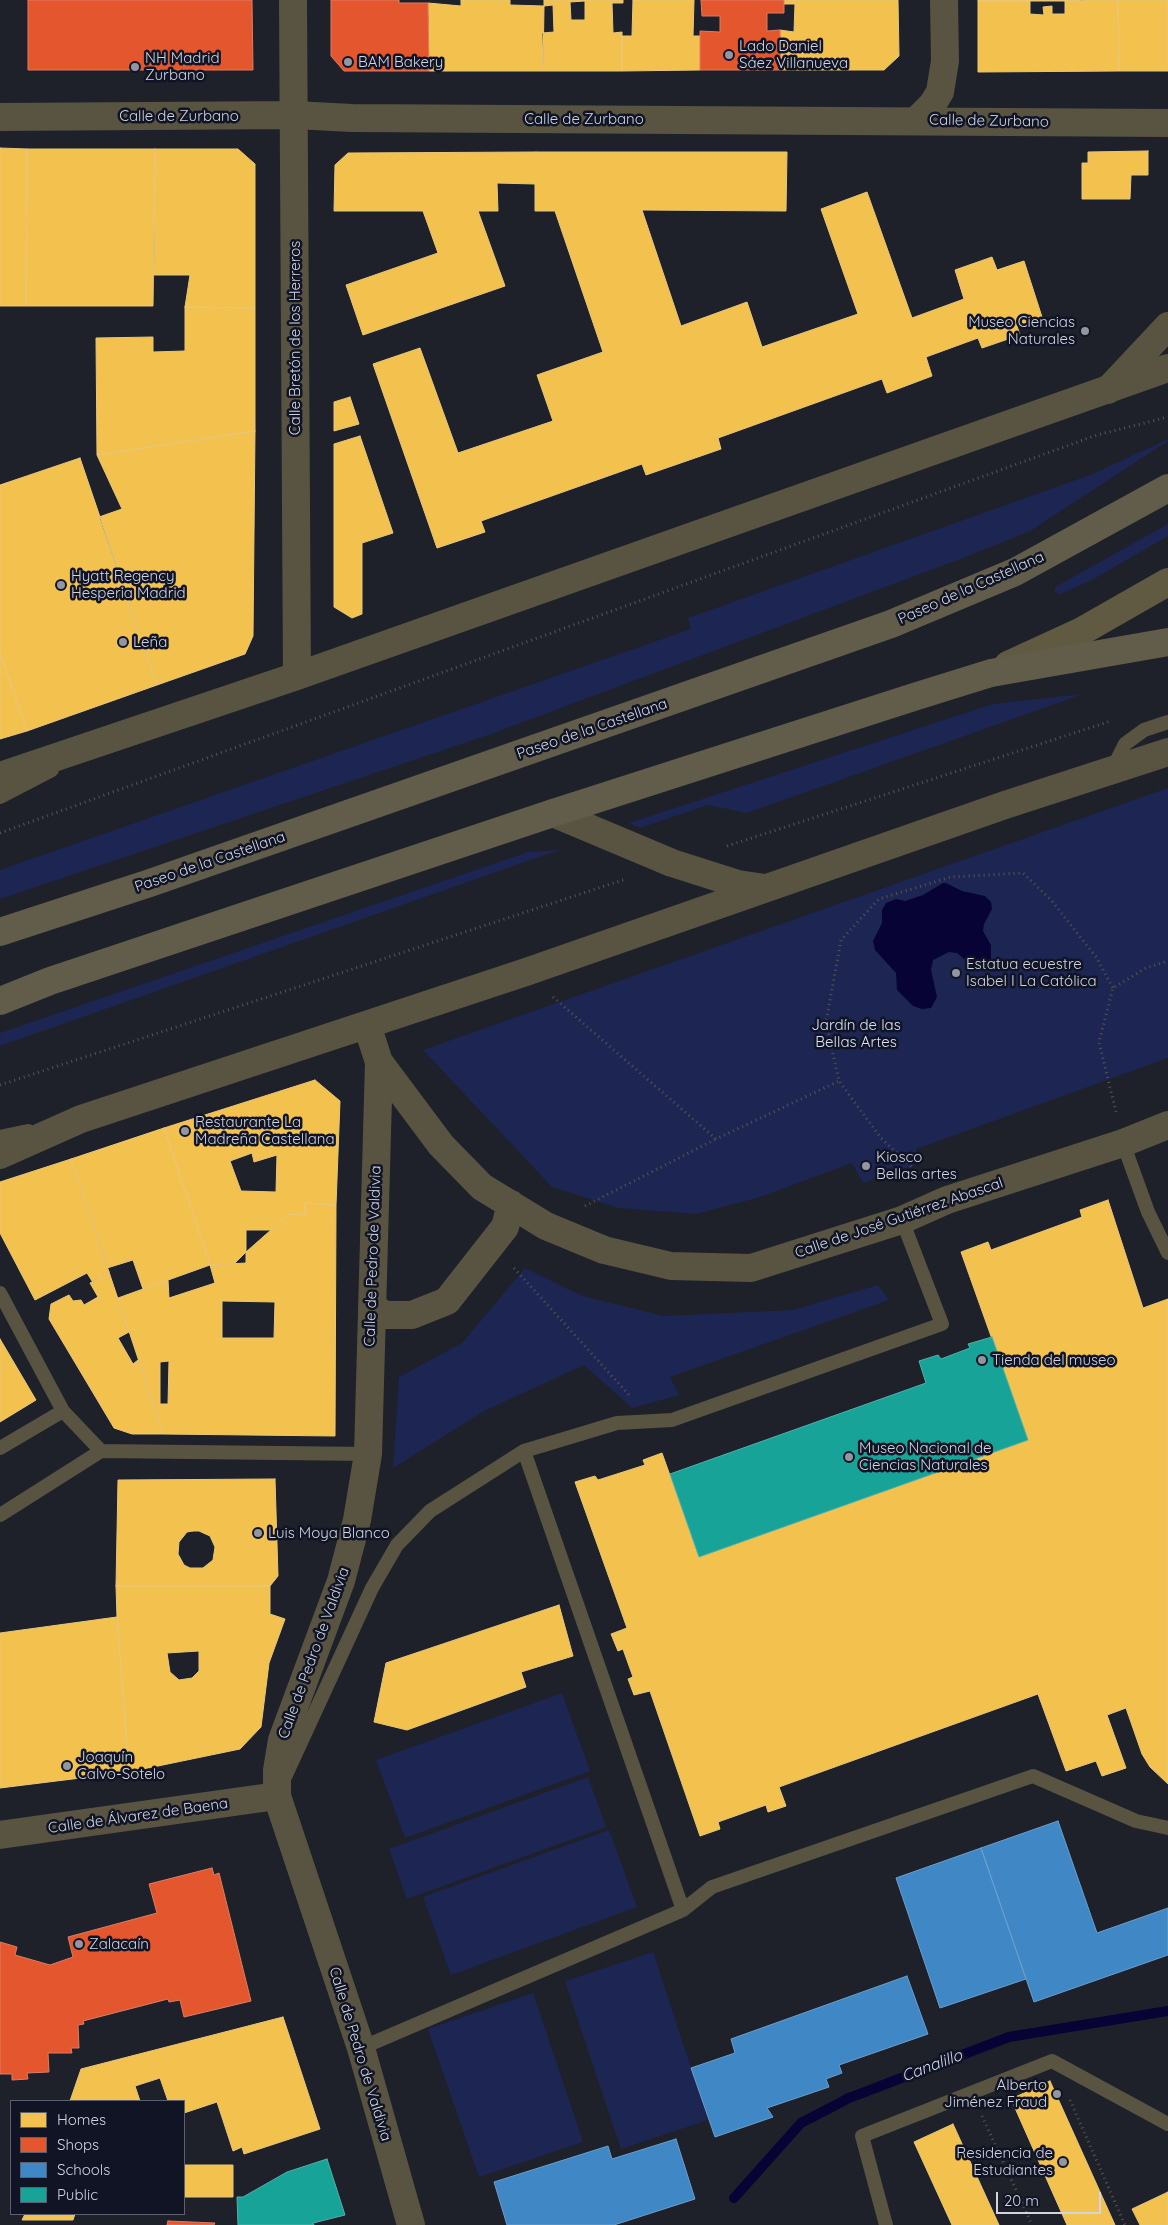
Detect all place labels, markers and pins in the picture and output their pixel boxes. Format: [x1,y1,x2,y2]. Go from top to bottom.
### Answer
place label: Lado Daniel Sáez Villanueva [739,37,848,72]
place label: NH Madrid Zurbano [145,49,219,84]
marker: Lado Daniel Sáez Villanueva [723,49,735,61]
place label: BAM Bakery [358,53,443,71]
marker: BAM Bakery [342,56,354,68]
marker: NH Madrid Zurbano [129,61,141,73]
place label: Museo Ciencias Naturales [968,313,1075,348]
marker: Museo Ciencias Naturales [1079,325,1091,337]
place label: Hyatt Regency Hesperia Madrid [71,567,186,602]
marker: Hyatt Regency Hesperia Madrid [55,579,67,591]
place label: Leña [133,633,167,651]
marker: Leña [117,636,129,648]
place label: Estatua ecuestre Isabel I La Católica [966,955,1097,990]
marker: Estatua ecuestre Isabel I La Católica [950,967,962,979]
place label: Restaurante La Madreña Castellana [195,1113,335,1148]
marker: Restaurante La Madreña Castellana [179,1125,191,1137]
place label: Kiosco Bellas artes [876,1148,957,1183]
marker: Kiosco Bellas artes [860,1160,872,1172]
place label: Tienda del museo [992,1351,1116,1369]
marker: Tienda del museo [976,1354,988,1366]
place label: Museo Nacional de Ciencias Naturales [859,1439,992,1474]
marker: Museo Nacional de Ciencias Naturales [843,1451,855,1463]
place label: Luis Moya Blanco [268,1524,390,1542]
marker: Luis Moya Blanco [252,1527,264,1539]
place label: Joaquín Calvo-Sotelo [77,1748,165,1783]
marker: Joaquín Calvo-Sotelo [61,1760,73,1772]
place label: Zalacaín [89,1935,149,1953]
marker: Zalacaín [73,1938,85,1950]
place label: Alberto Jiménez Fraud [944,2076,1047,2111]
marker: Alberto Jiménez Fraud [1051,2088,1063,2100]
place label: Residencia de Estudiantes [956,2144,1053,2179]
marker: Residencia de Estudiantes [1057,2156,1069,2168]

